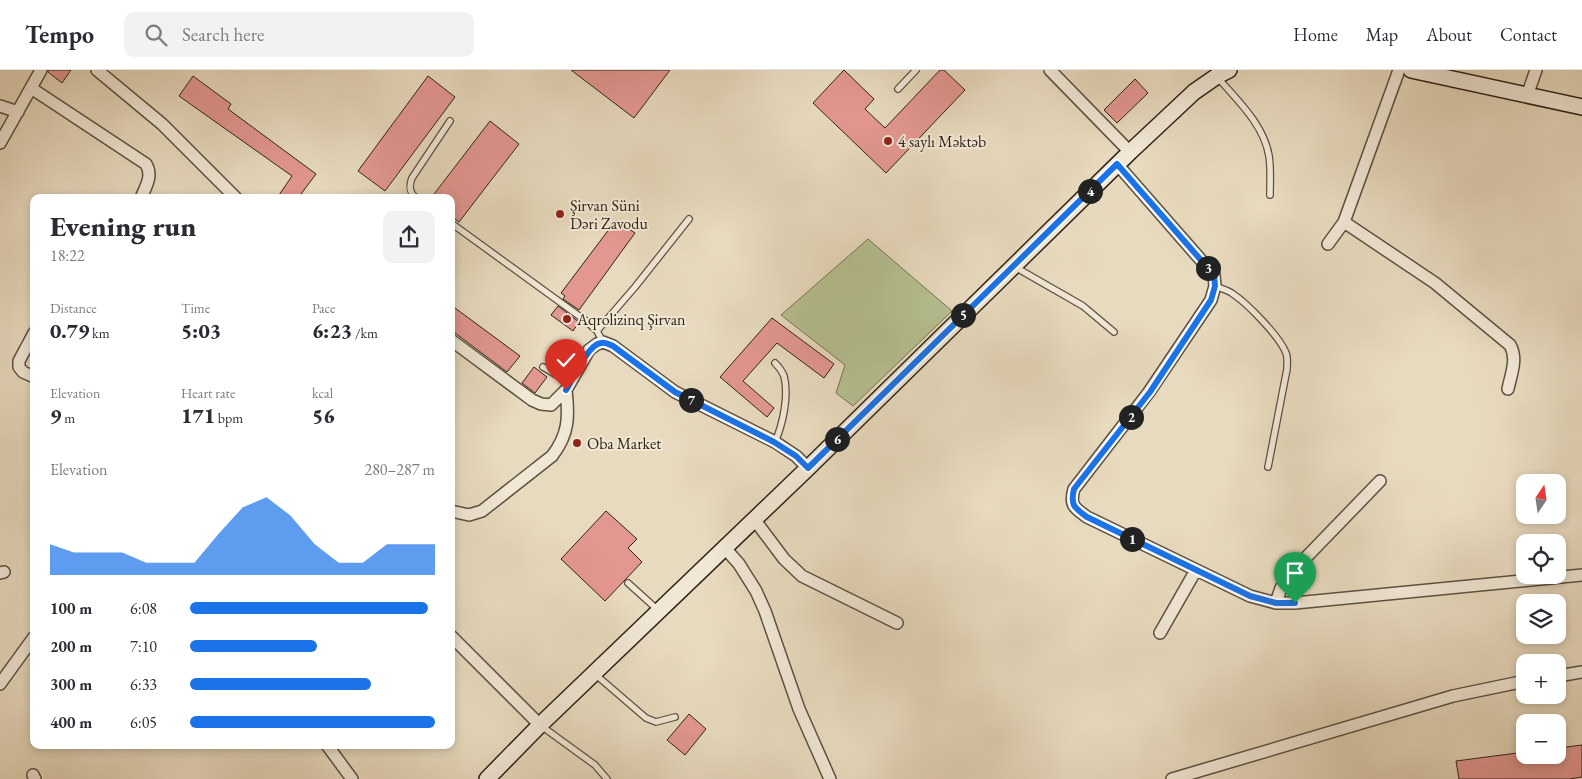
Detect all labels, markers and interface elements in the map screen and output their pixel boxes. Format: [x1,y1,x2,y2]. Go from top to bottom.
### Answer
search box [124,12,474,57]
text: Tempo [25,19,94,50]
icon: search [142,21,170,49]
text: Search here [182,22,264,47]
text: Home [1293,23,1338,46]
text: Map [1366,23,1398,46]
text: About [1426,23,1472,46]
text: Contact [1500,23,1557,46]
place label: 4 saylı Məktəb [898,131,986,152]
marker: 4 saylı Məktəb [882,135,894,147]
pin: 4 [1078,178,1102,204]
text: 4 [1087,182,1094,200]
place label: Şirvan Süni Dəri Zavodu [570,195,648,234]
text: Evening run [50,208,196,244]
marker: Şirvan Süni Dəri Zavodu [554,208,566,220]
button: share [383,211,435,263]
text: 18:22 [50,245,85,266]
pin: 3 [1196,256,1220,280]
text: 3 [1205,259,1212,277]
text: Distance [50,299,97,317]
text: Time [181,299,210,317]
text: Pace [312,299,336,317]
pin: 5 [950,302,976,328]
text: 5 [960,306,967,324]
place label: Aqrolizinq Şirvan [576,309,686,330]
marker: Aqrolizinq Şirvan [561,313,573,325]
text: 0.79 [50,317,89,344]
text: 5:03 [181,317,221,344]
text: 6:23 [312,317,352,344]
text: km [89,324,110,342]
text: /km [352,324,378,342]
pin [545,339,587,390]
icon: check [552,346,580,374]
text: Elevation [50,384,100,402]
text: Heart rate [181,384,235,402]
text: kcal [312,384,333,402]
pin: 7 [678,388,704,412]
text: 7 [688,391,695,409]
text: 9 [50,402,61,429]
text: 171 [181,402,215,429]
text: 56 [312,402,335,429]
pin: 2 [1118,404,1144,430]
text: 2 [1128,408,1135,426]
text: m [61,409,75,427]
text: bpm [215,409,243,427]
pin: 6 [824,426,850,452]
text: 6 [834,430,841,448]
place label: Oba Market [587,433,661,454]
marker: Oba Market [571,437,583,449]
text: Elevation [50,459,108,480]
text: 280–287 m [364,459,435,480]
north arrow [1516,474,1566,524]
map controls [1516,474,1566,764]
pin: 1 [1120,526,1144,552]
text: 1 [1129,530,1136,548]
button: locate [1516,534,1566,584]
pin [1274,552,1316,603]
icon: arrive [1281,559,1309,587]
button: layers [1516,594,1566,644]
text: 100 m [50,598,92,619]
text: 6:08 [130,598,157,619]
text: 200 m [50,636,92,657]
text: 7:10 [130,636,157,657]
button: + [1516,654,1566,704]
text: 300 m [50,674,92,695]
text: 6:33 [130,674,157,695]
text: 400 m [50,712,92,733]
text: 6:05 [130,712,157,733]
button: − [1516,714,1566,764]

